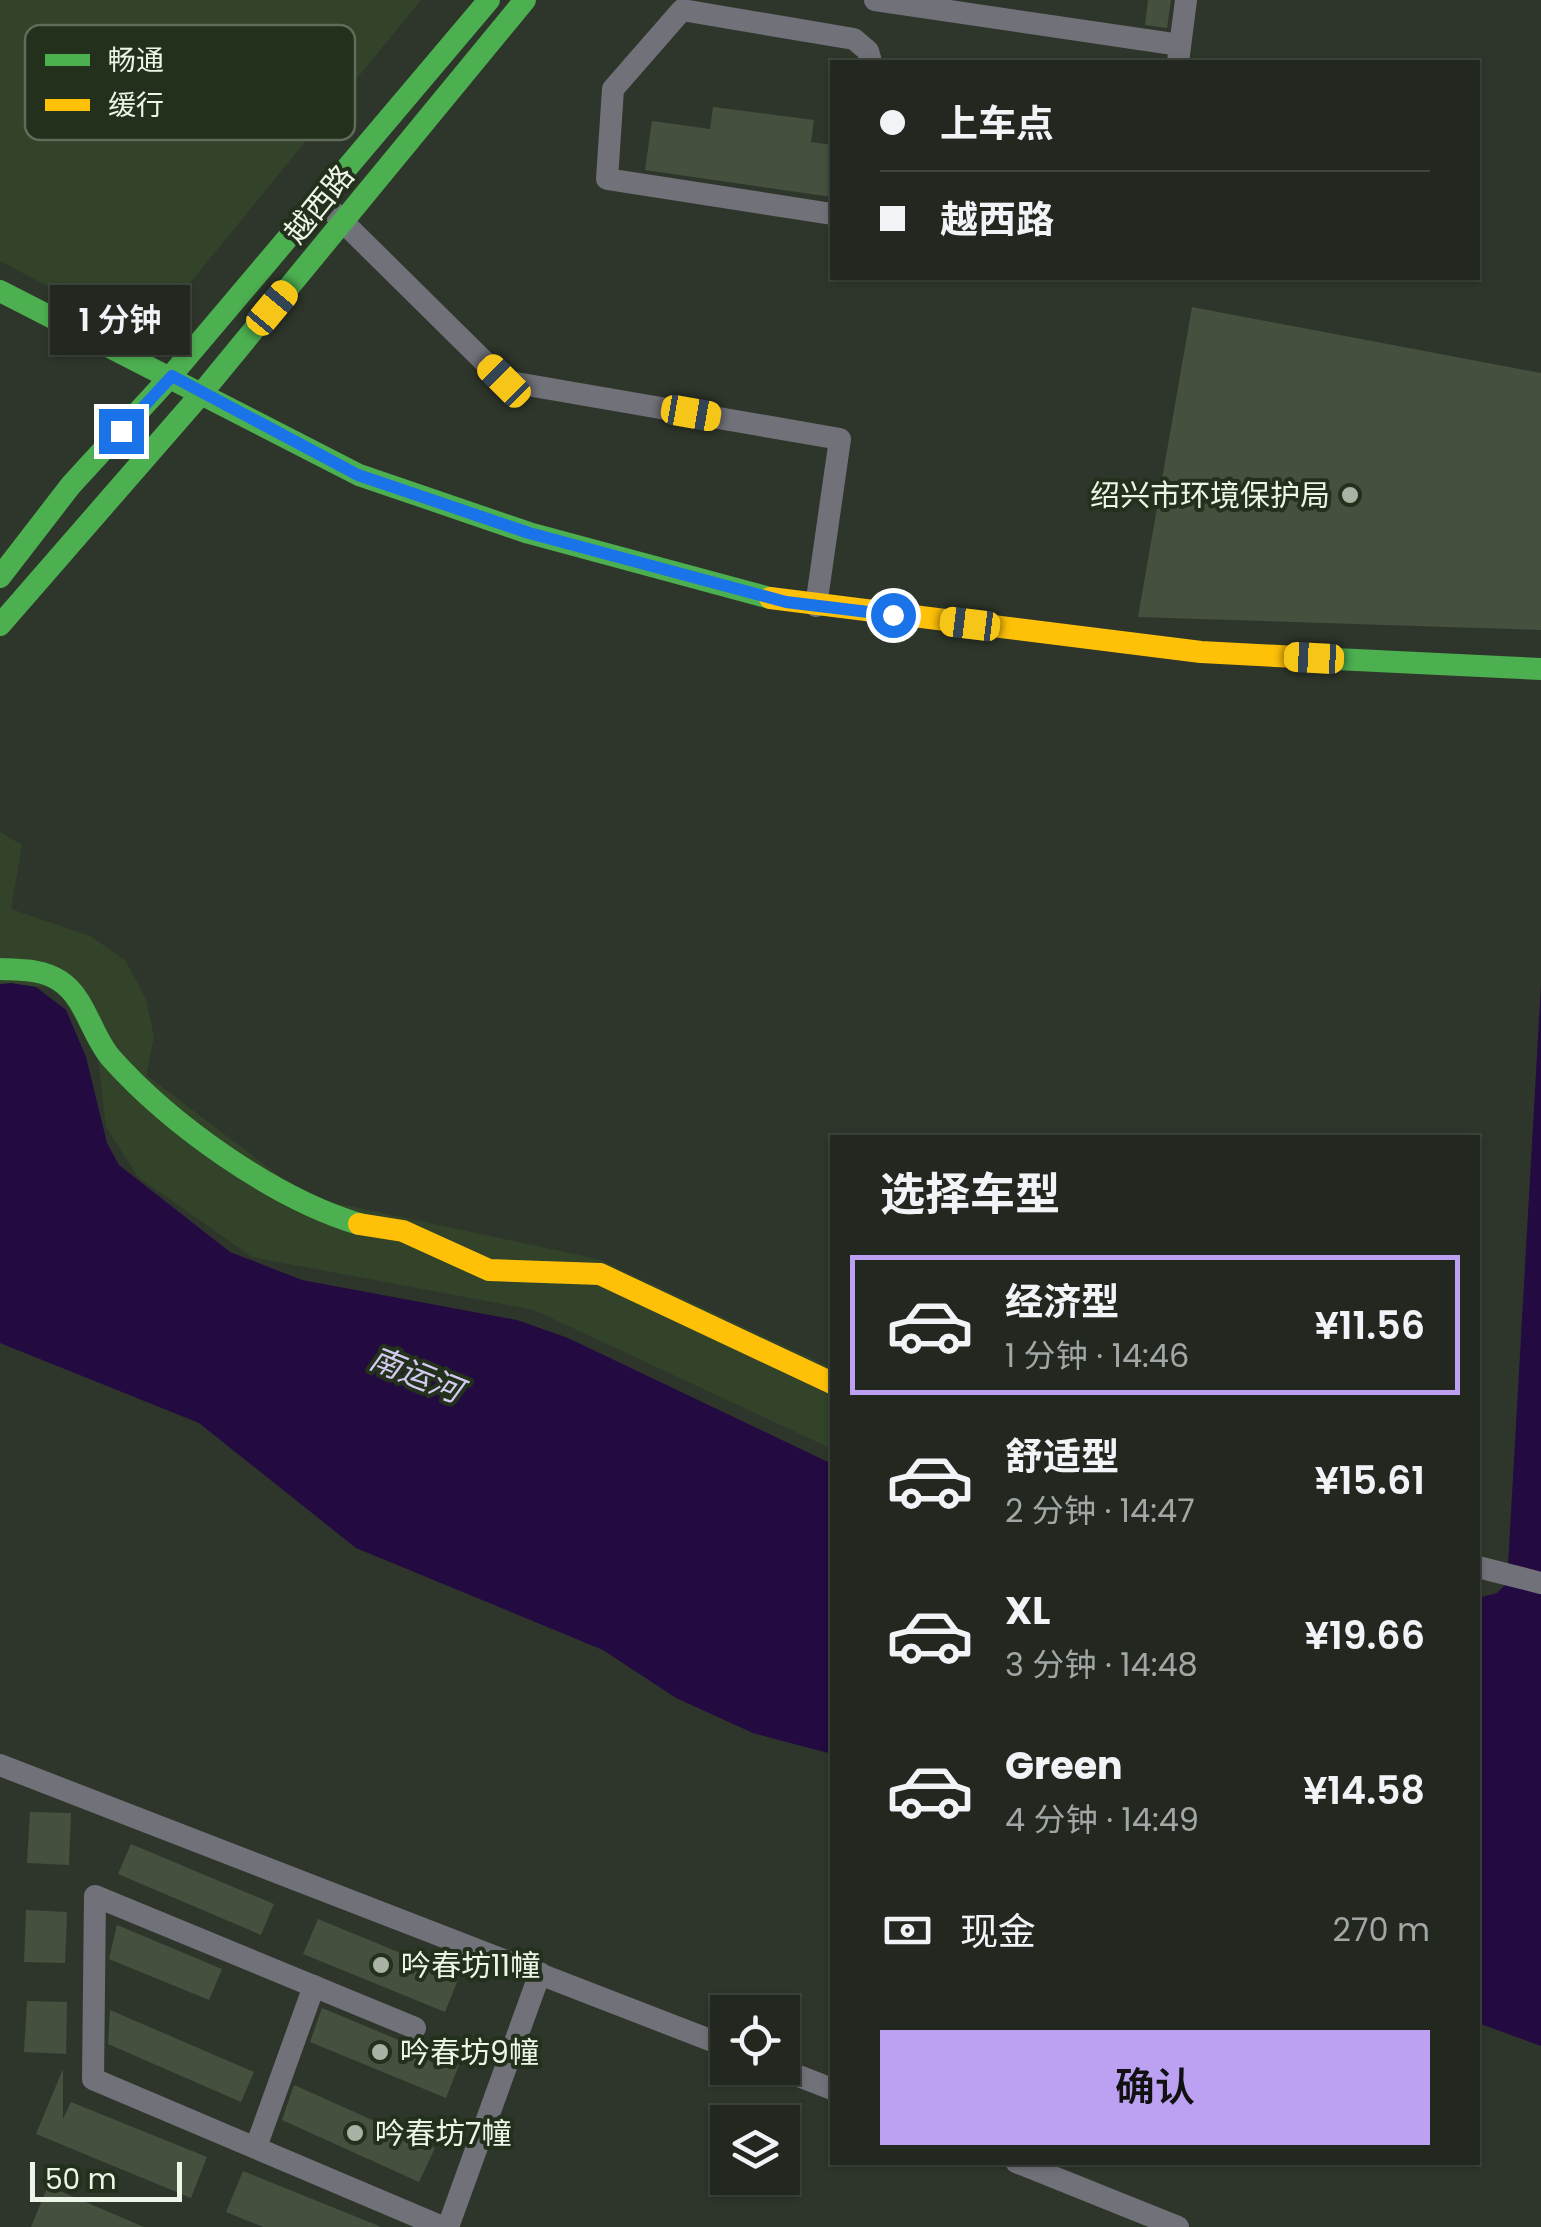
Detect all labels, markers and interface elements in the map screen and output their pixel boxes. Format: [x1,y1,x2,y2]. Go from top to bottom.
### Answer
legend [25,25,355,140]
text: 畅通 [108,41,164,80]
text: 缓行 [108,86,164,125]
text: 上车点 [940,97,1054,150]
street label: 越西路 [274,155,364,253]
text: 越西路 [940,193,1054,246]
car [241,275,303,341]
callout: 1 分钟 [51,286,191,356]
text: 1 分钟 [78,297,162,342]
car [472,349,536,413]
car [659,393,723,433]
route end [99,409,144,454]
place label: 绍兴市环境保护局 [1090,474,1330,517]
marker: 绍兴市环境保护局 [1339,484,1361,506]
route start [871,593,916,638]
car [938,605,1002,643]
car [1283,641,1345,675]
text: 选择车型 [880,1163,1060,1226]
text: 经济型 [1005,1275,1119,1328]
icon: car [885,1280,975,1370]
text: ¥11.56 [1315,1299,1425,1352]
text: 1 分钟 · 14:46 [1005,1333,1189,1378]
water label: 南运河 [363,1335,474,1415]
text: 舒适型 [1005,1430,1119,1483]
icon: car [885,1435,975,1525]
text: ¥15.61 [1315,1454,1425,1507]
text: 2 分钟 · 14:47 [1005,1488,1195,1533]
text: XL [1005,1584,1050,1637]
icon: car [885,1590,975,1680]
text: ¥19.66 [1305,1609,1425,1662]
text: 3 分钟 · 14:48 [1005,1642,1198,1687]
text: Green [1005,1739,1123,1792]
icon: car [885,1745,975,1835]
text: ¥14.58 [1303,1764,1425,1817]
text: 4 分钟 · 14:49 [1005,1797,1199,1842]
icon: cash [880,1903,935,1958]
text: 现金 [960,1905,1036,1958]
text: 270 m [1333,1907,1430,1952]
place label: 吟春坊11幢 [401,1944,540,1987]
marker: 吟春坊11幢 [370,1954,392,1976]
map controls [710,1995,800,2195]
button: locate [710,1995,800,2085]
button: 确认 [880,2030,1430,2145]
place label: 吟春坊9幢 [400,2031,539,2074]
marker: 吟春坊9幢 [369,2041,391,2063]
button: layers [710,2105,800,2195]
place label: 吟春坊7幢 [375,2112,511,2155]
marker: 吟春坊7幢 [344,2122,366,2144]
scale bar [30,2157,182,2202]
text: 50 m [45,2160,116,2199]

